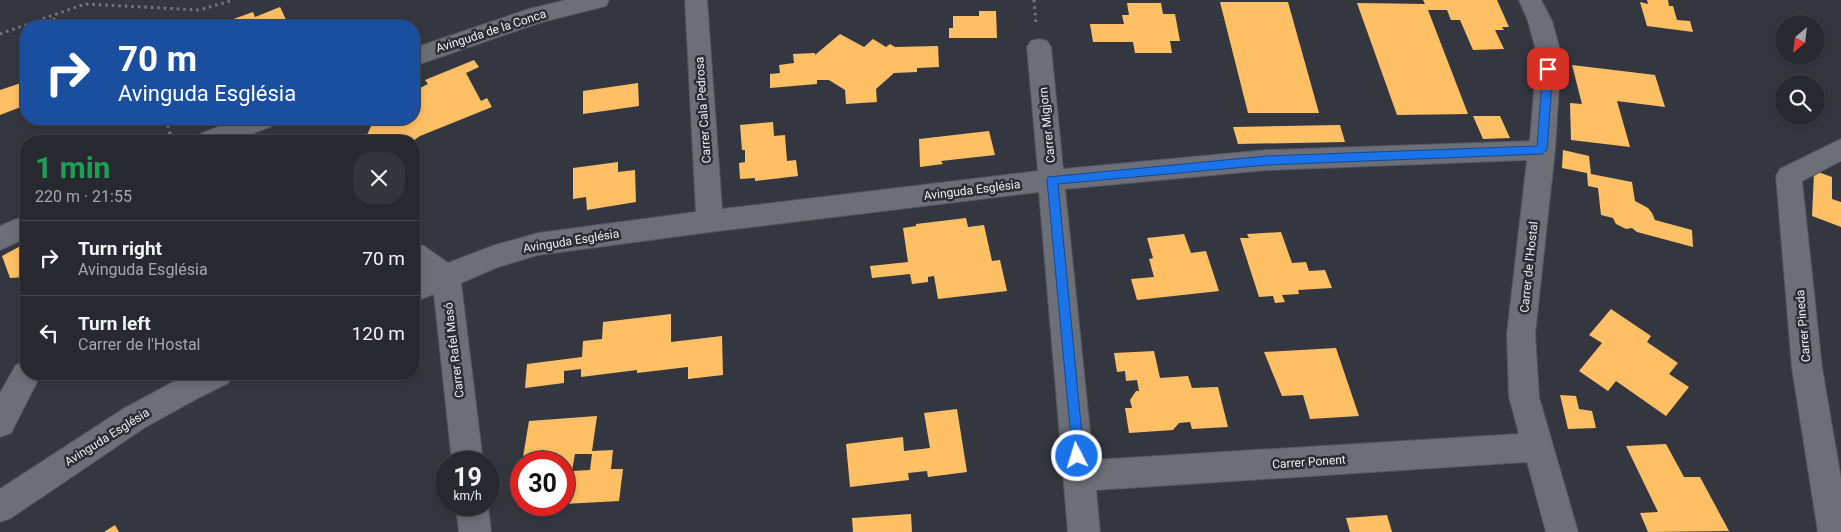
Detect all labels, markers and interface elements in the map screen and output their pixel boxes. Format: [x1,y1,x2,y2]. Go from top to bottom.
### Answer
street label: Avinguda de la Conca [434,7,548,55]
north arrow [1775,15,1825,65]
map controls [1775,15,1825,125]
text: 70 m [118,39,197,80]
icon: right [35,40,100,105]
pin [1527,48,1569,90]
icon: arrive [1534,55,1562,83]
street label: Carrer Cala Pedrosa [692,56,714,164]
button: search [1775,75,1825,125]
text: Avinguda Església [118,81,296,106]
street label: Carrer Migjorn [1036,86,1058,164]
text: 1 min [35,150,110,185]
button: close [353,152,405,204]
street label: Avinguda Església [923,177,1021,203]
text: 220 m · 21:55 [35,187,132,206]
street label: Carrer de l'Hostal [1517,221,1541,313]
street label: Avinguda Església [522,226,620,256]
text: Turn right [78,237,162,260]
icon: right [35,244,63,272]
text: 70 m [362,247,405,270]
text: Avinguda Església [78,260,208,279]
street label: Carrer Pineda [1793,289,1813,363]
street label: Carrer Rafel Masó [441,301,467,399]
text: Turn left [78,312,151,335]
icon: left [35,319,63,347]
text: 120 m [352,322,405,345]
text: Carrer de l'Hostal [78,335,200,354]
street label: Avinguda Església [62,405,152,469]
position arrow [1050,429,1102,481]
speed limit sign: 30 [510,451,575,516]
street label: Carrer Ponent [1272,452,1346,472]
text: 19 [453,463,482,492]
text: km/h [453,489,482,503]

